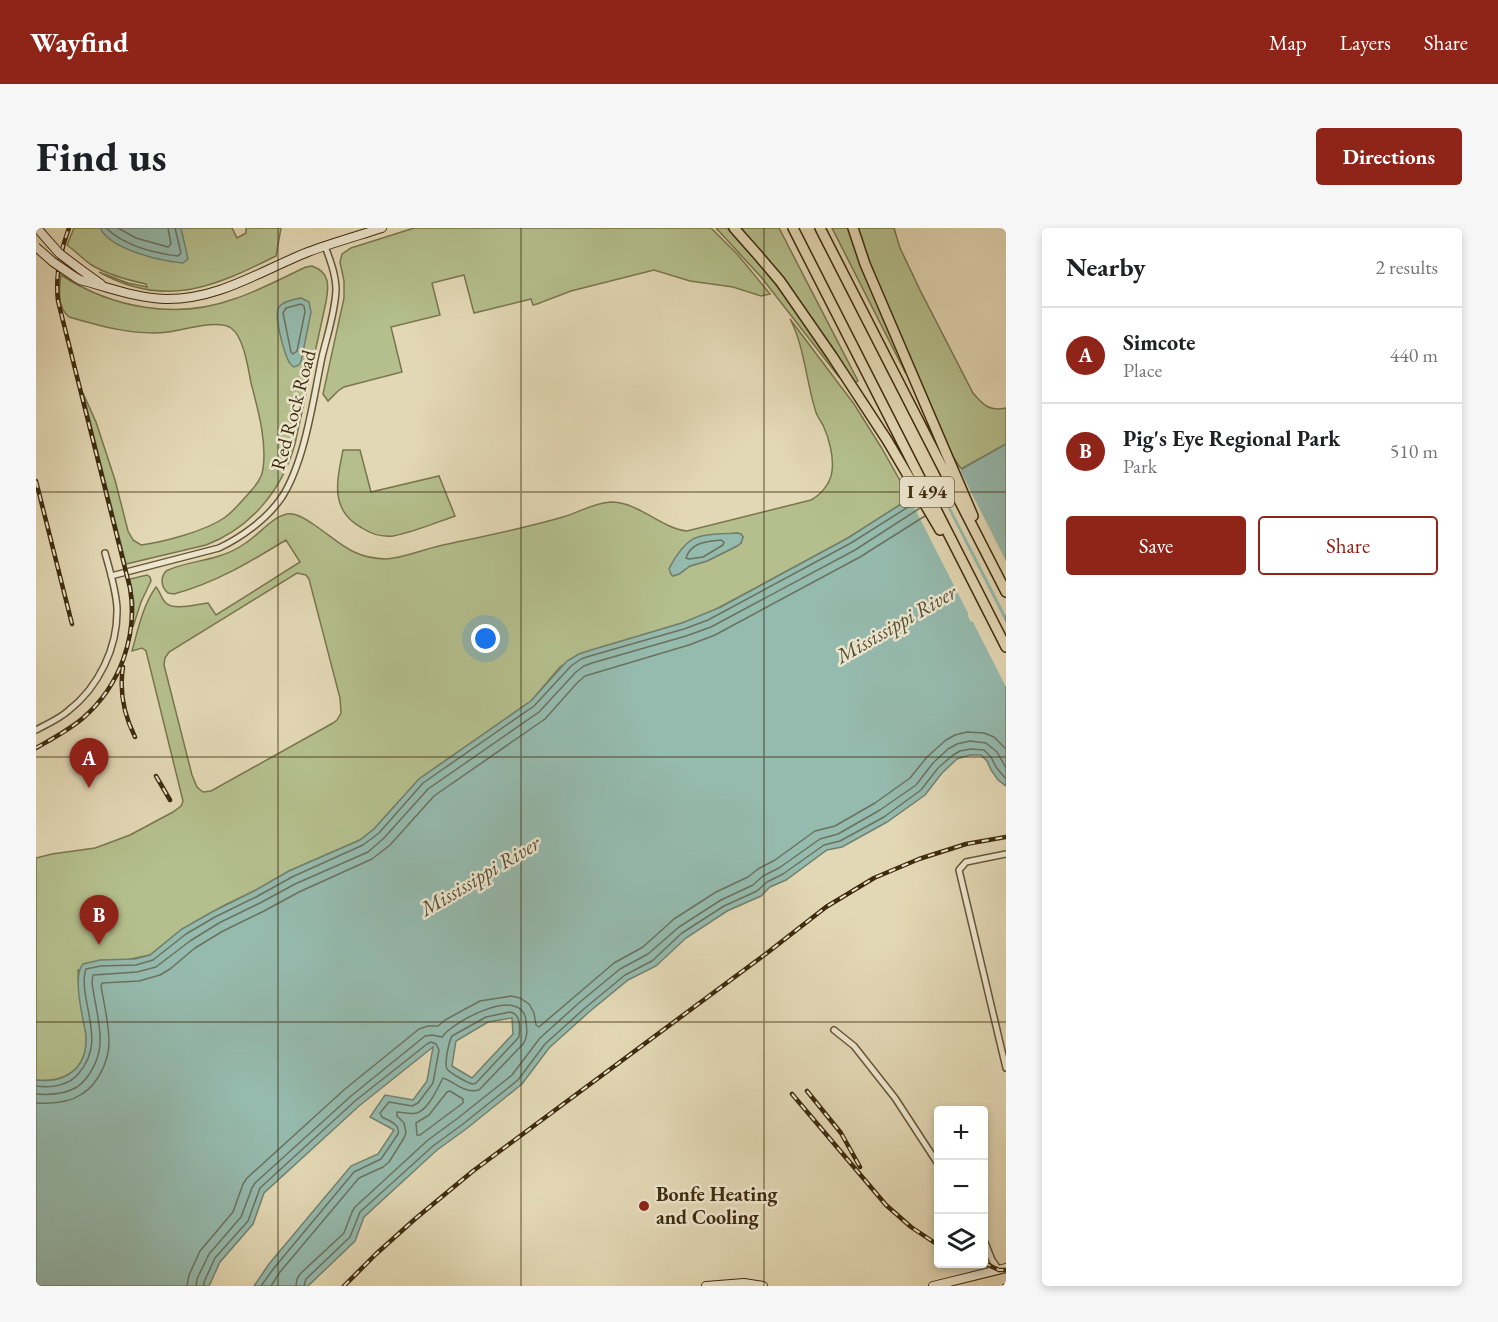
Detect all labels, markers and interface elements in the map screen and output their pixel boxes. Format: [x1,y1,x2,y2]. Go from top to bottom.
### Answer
text: Wayfind [30,24,128,60]
text: Map [1269,29,1307,56]
text: Layers [1340,29,1391,56]
text: Share [1424,29,1468,56]
button: Directions [1316,128,1462,185]
text: Find us [36,129,167,184]
text: Nearby [1066,250,1146,284]
text: 2 results [1375,254,1438,280]
text: Simcote [1123,328,1195,357]
text: A [1078,342,1093,368]
text: 440 m [1390,342,1438,368]
street label: Red Rock Road [264,346,322,473]
text: Place [1123,357,1162,383]
text: Pig's Eye Regional Park [1123,424,1340,453]
text: B [1079,438,1092,464]
text: 510 m [1390,438,1438,464]
text: Park [1123,453,1157,479]
road number: I 494 [900,477,954,507]
button: Save [1066,516,1246,575]
button: Share [1258,516,1438,575]
water label: Mississippi River [829,578,962,670]
your location [471,624,500,653]
pin: A [70,738,108,788]
water label: Mississippi River [413,829,546,923]
pin: B [80,896,118,945]
map controls [934,1106,988,1268]
button: + [934,1106,988,1160]
button: − [934,1160,988,1214]
place label: Bonfe Heating and Cooling [656,1181,779,1230]
marker: Bonfe Heating and Cooling [637,1199,651,1213]
button: layers [934,1214,988,1268]

